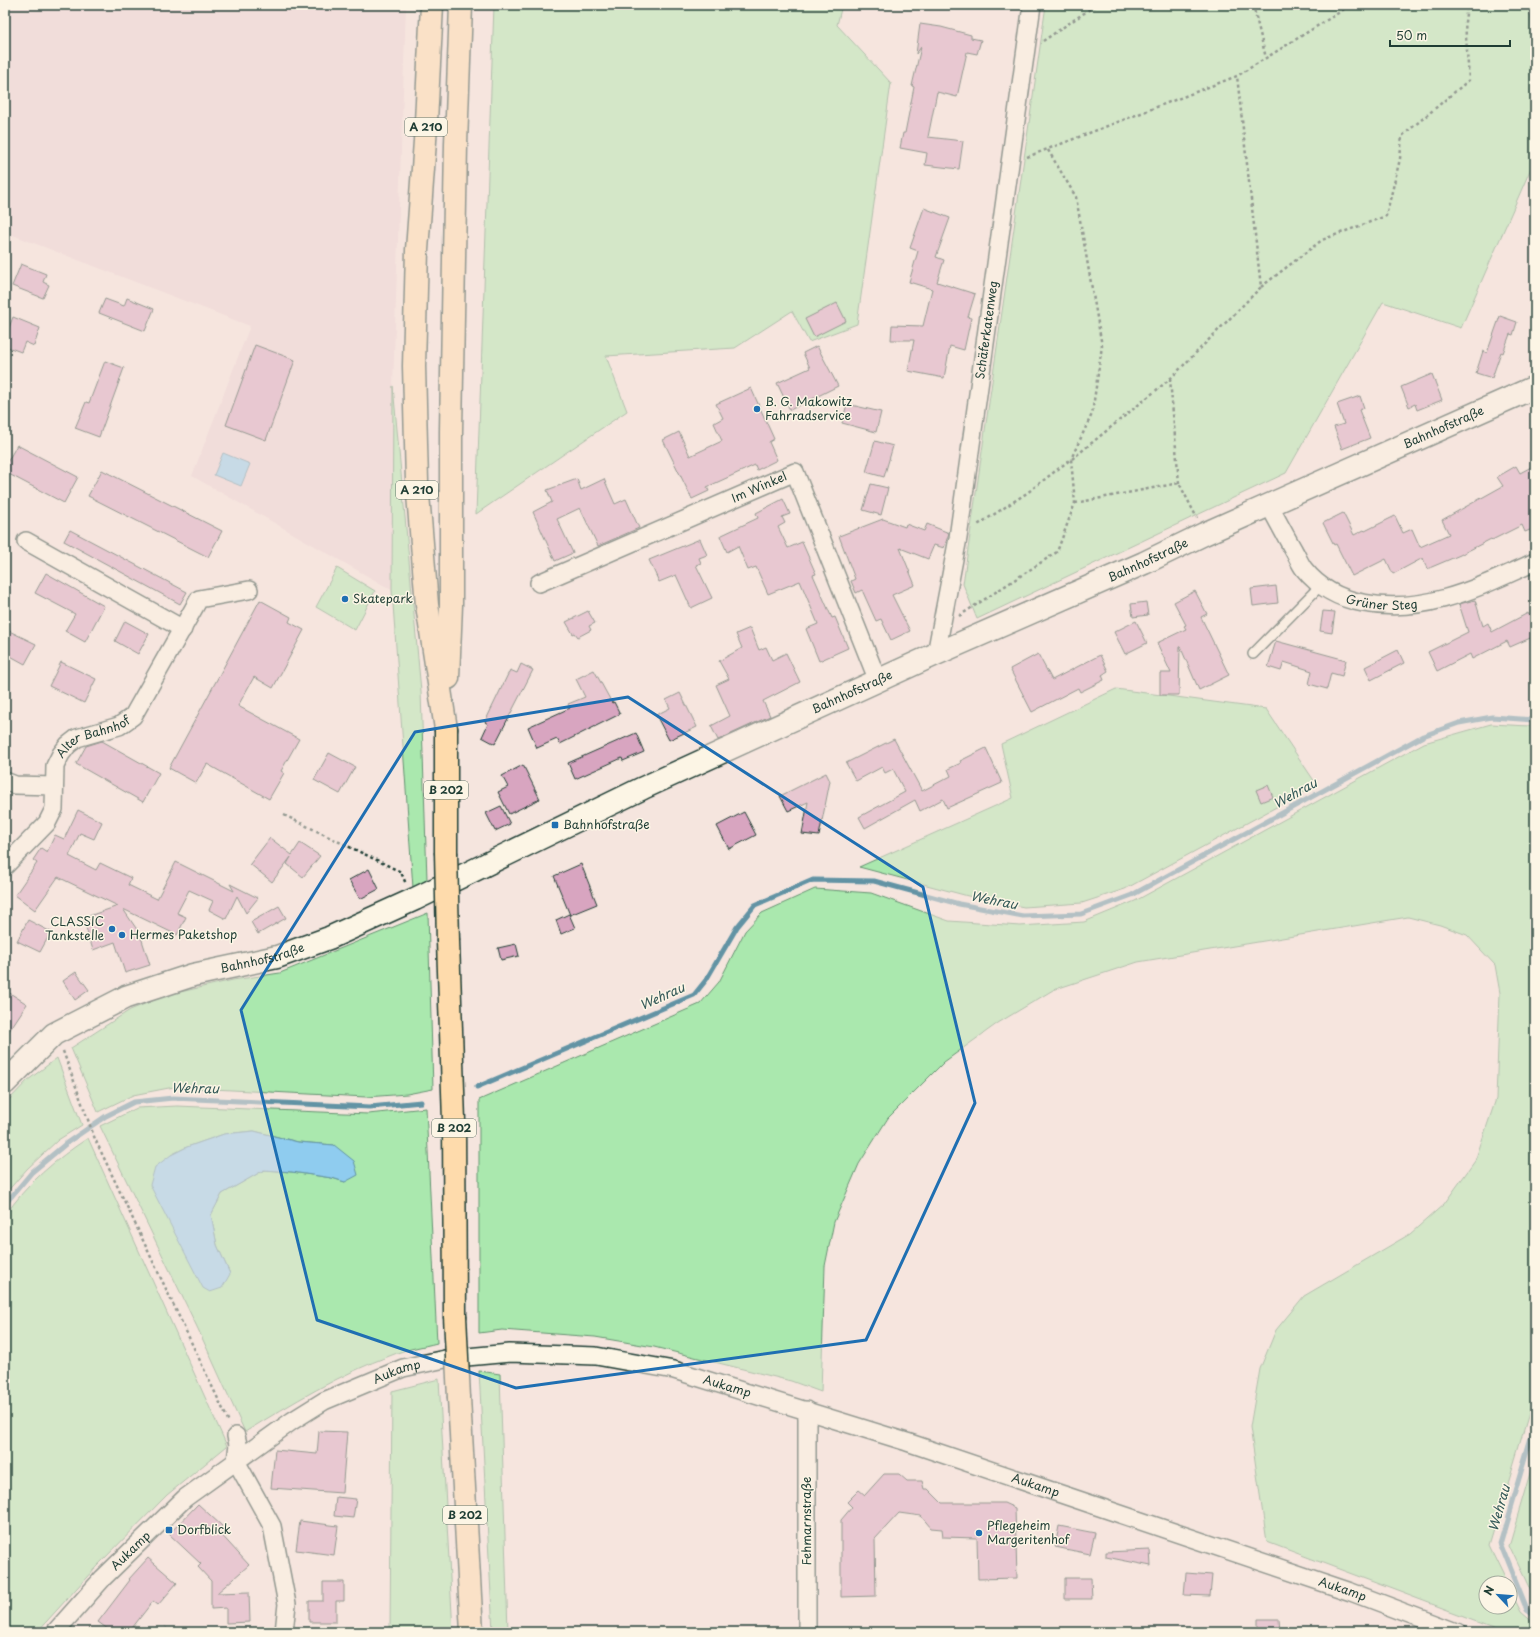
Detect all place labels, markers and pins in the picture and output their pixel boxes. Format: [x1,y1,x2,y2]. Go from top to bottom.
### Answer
place label: B. G. Makowitz Fahrradservice [765,392,852,424]
marker: B. G. Makowitz Fahrradservice [752,404,762,414]
place label: Skatepark [353,589,413,607]
marker: Skatepark [340,594,350,604]
place label: Bahnhofstraße [563,815,650,833]
marker: Bahnhofstraße [550,820,560,830]
place label: CLASSIC Tankstelle [45,912,104,944]
marker: CLASSIC Tankstelle [107,924,117,934]
place label: Hermes Paketshop [130,925,237,943]
marker: Hermes Paketshop [117,930,127,940]
place label: Pflegeheim Margeritenhof [987,1516,1071,1548]
place label: Dorfblick [177,1520,231,1538]
marker: Dorfblick [164,1525,174,1535]
marker: Pflegeheim Margeritenhof [974,1528,984,1538]

